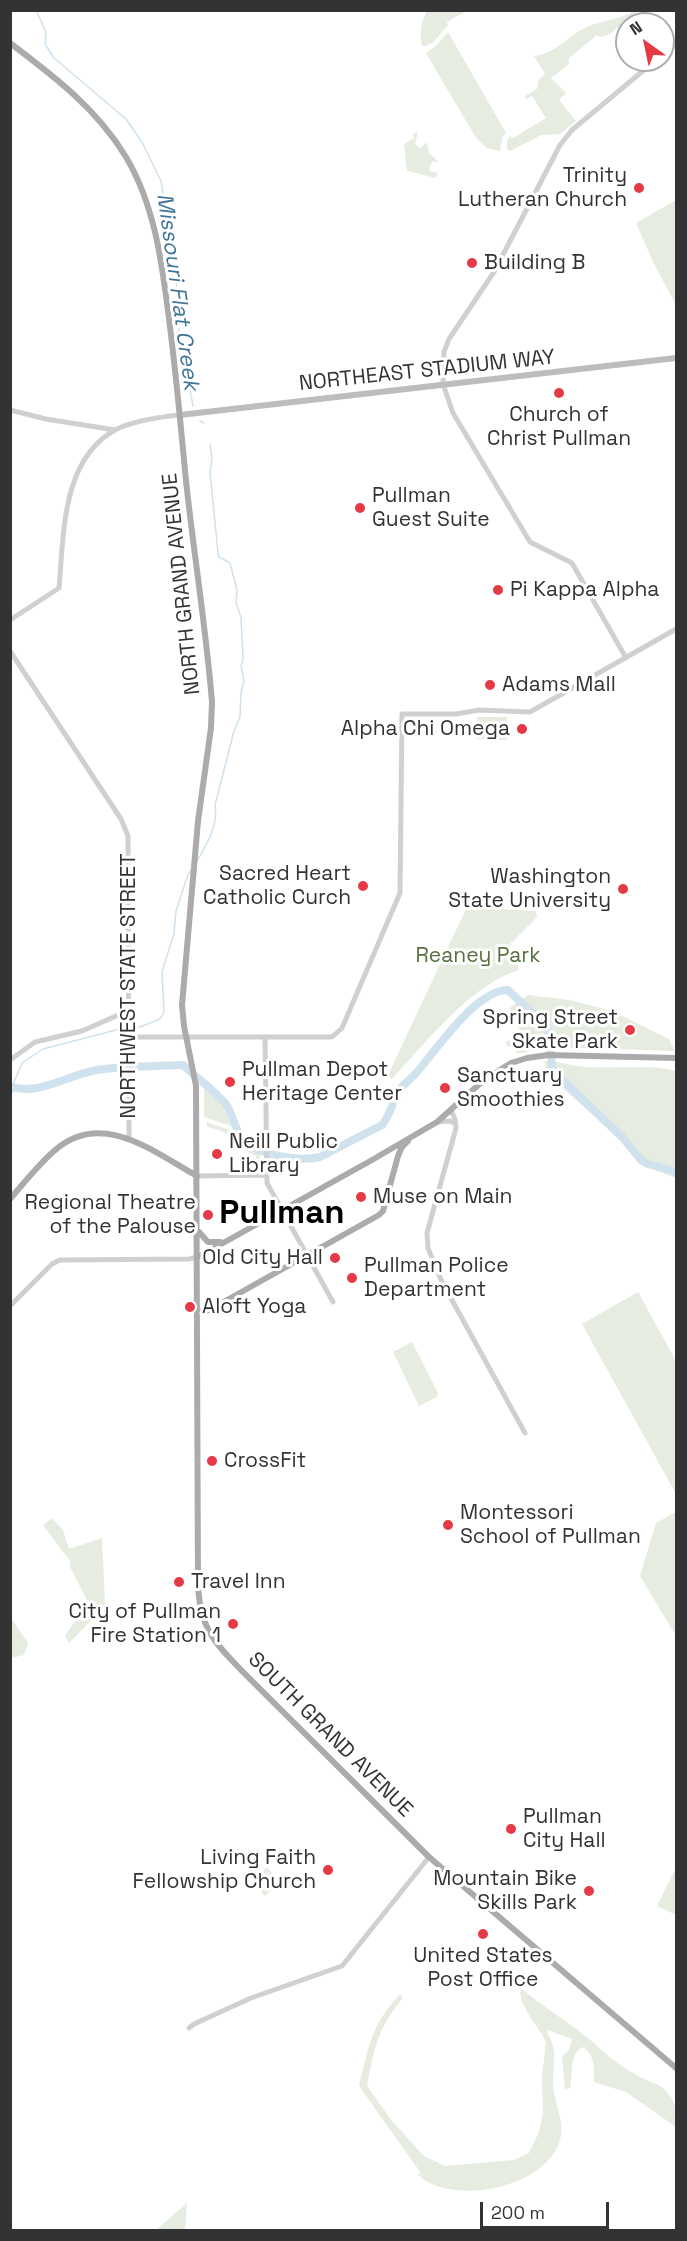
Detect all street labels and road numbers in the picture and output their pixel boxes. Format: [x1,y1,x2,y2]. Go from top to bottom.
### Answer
street label: NORTHEAST STADIUM WAY [298,345,556,397]
street label: NORTH GRAND AVENUE [158,472,206,696]
street label: NORTHWEST STATE STREET [116,853,142,1119]
street label: SOUTH GRAND AVENUE [242,1647,418,1823]

